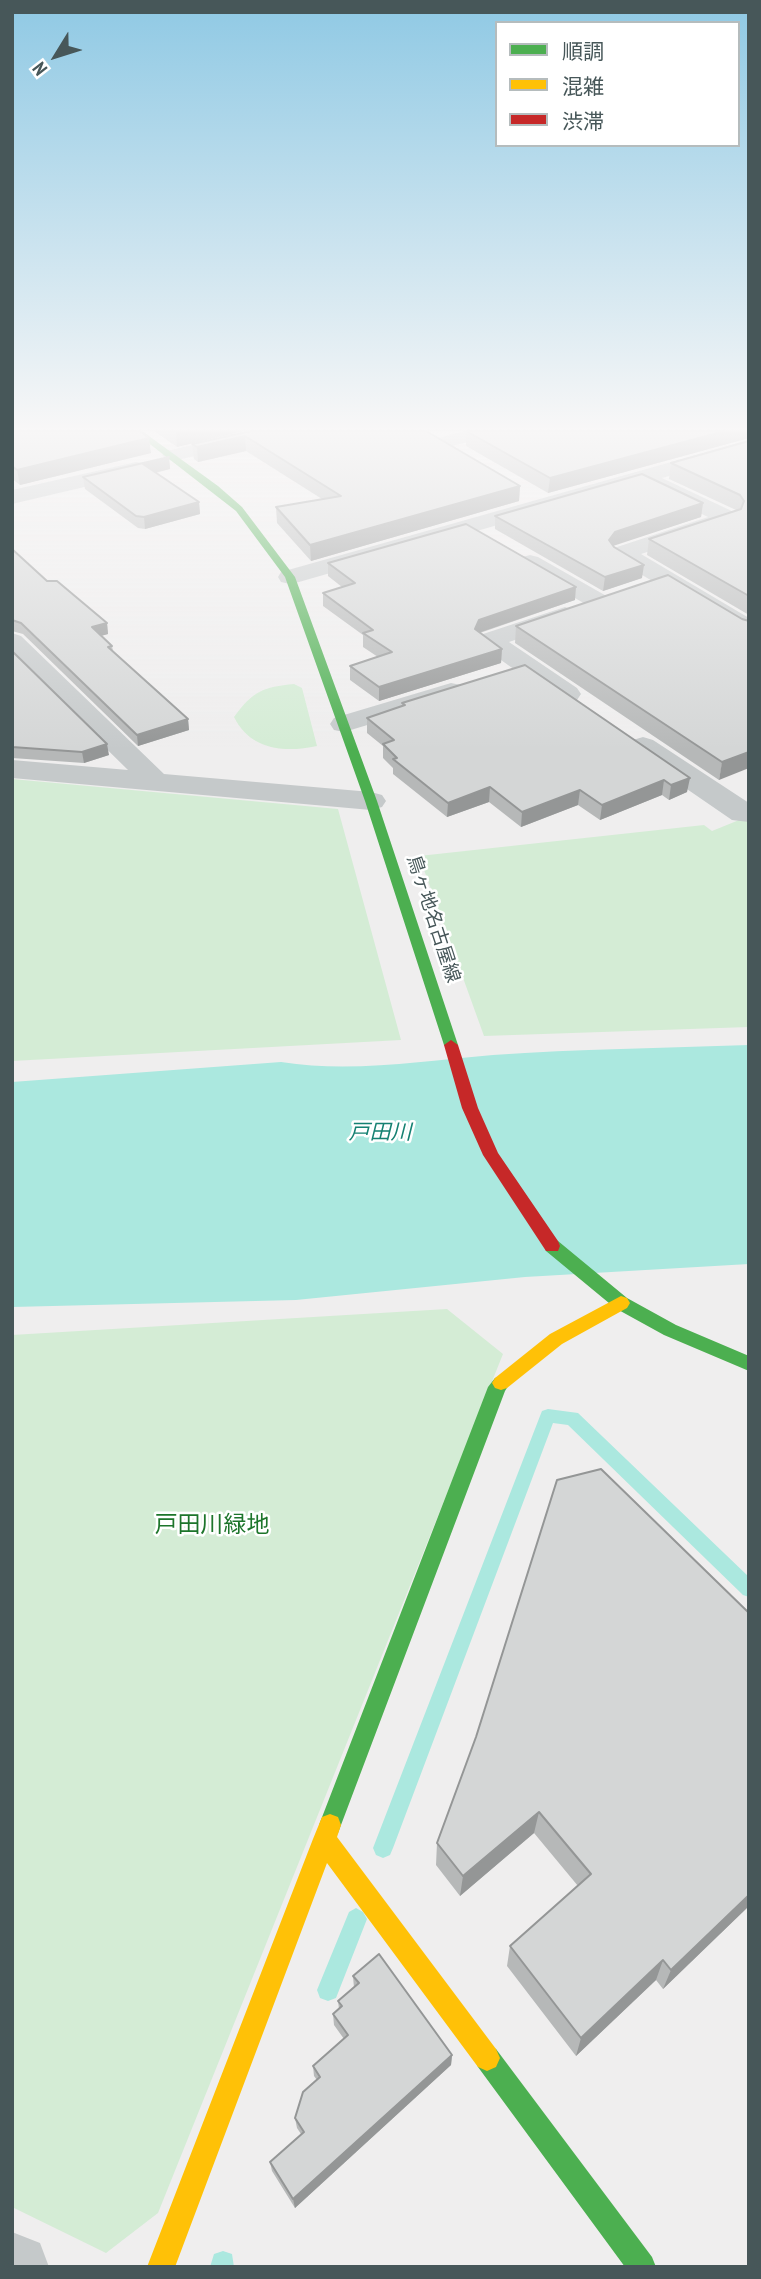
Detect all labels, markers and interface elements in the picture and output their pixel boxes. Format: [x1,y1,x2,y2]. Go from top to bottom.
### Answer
north arrow [21,21,91,91]
legend [495,21,740,147]
text: 順調 [562,38,604,65]
text: N [27,58,52,80]
text: 混雑 [562,73,604,100]
text: 渋滞 [562,108,604,135]
street label: 鳥ヶ地名古屋線 [402,852,464,986]
water label: 戸田川 [349,1120,411,1146]
park label: 戸田川緑地 [155,1511,269,1539]

